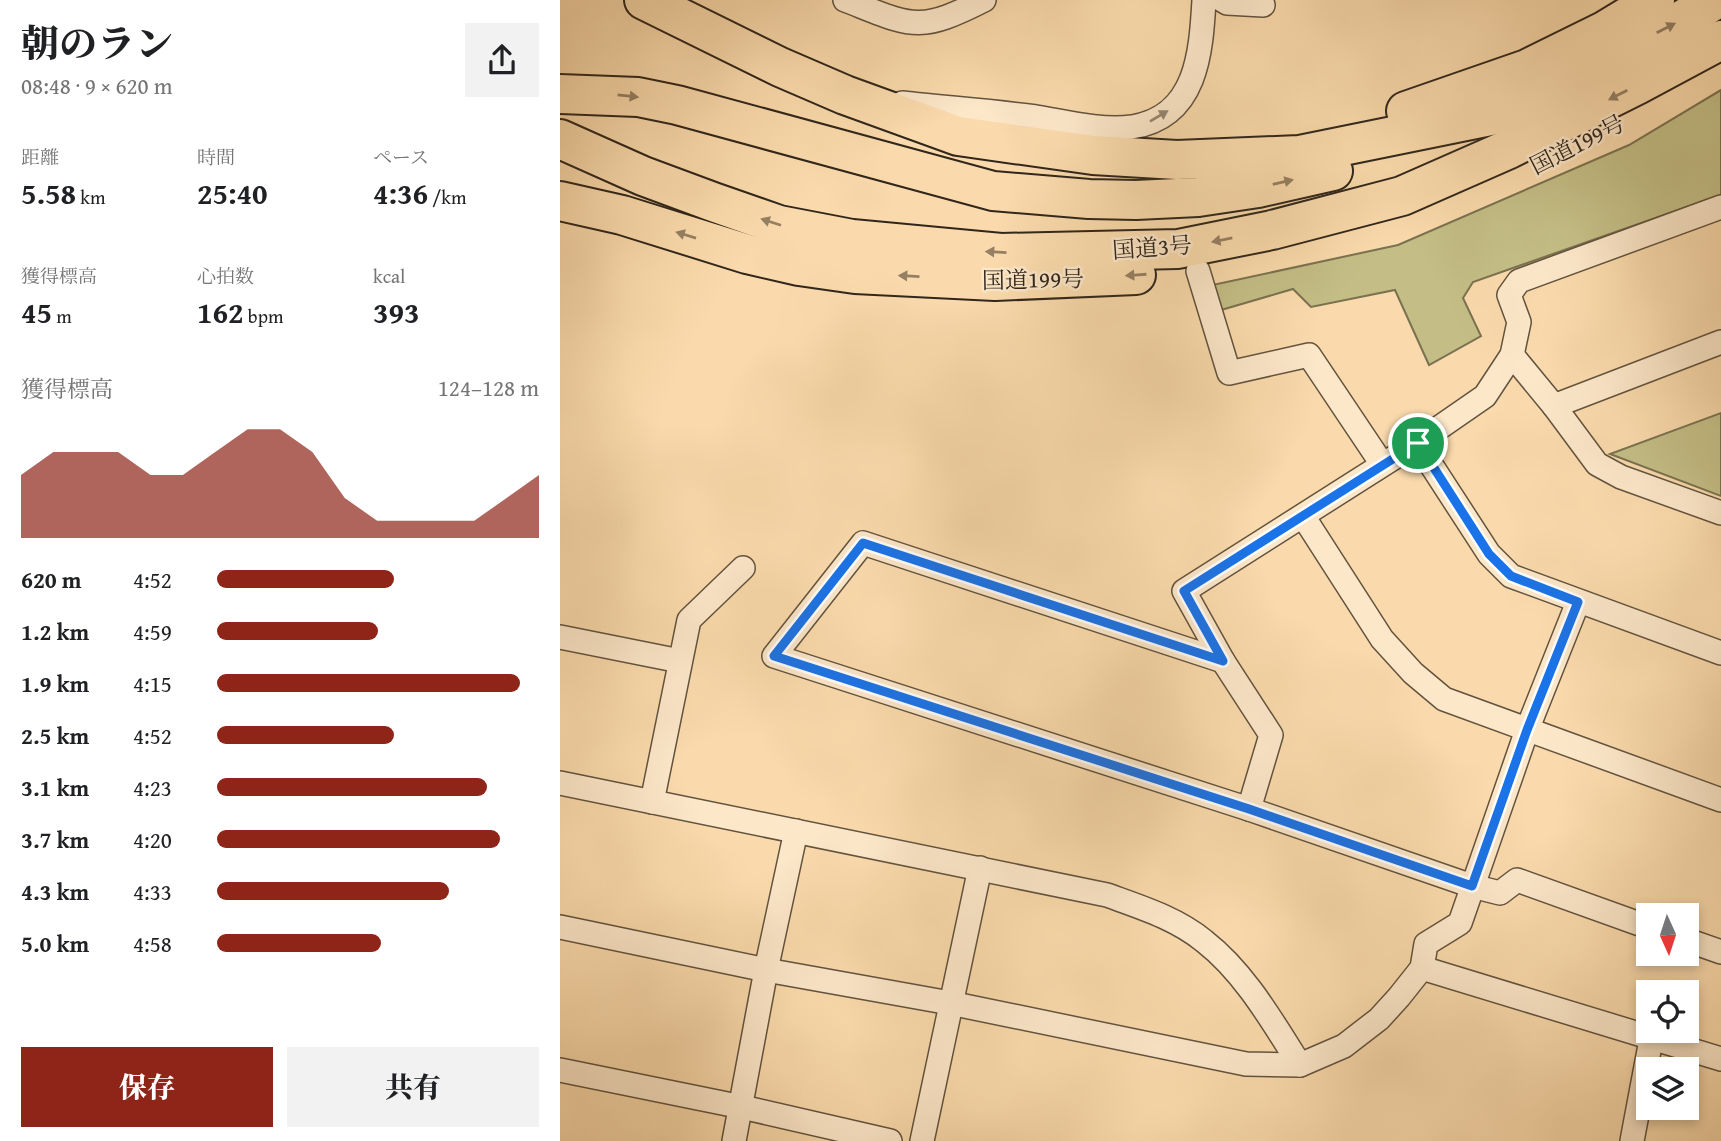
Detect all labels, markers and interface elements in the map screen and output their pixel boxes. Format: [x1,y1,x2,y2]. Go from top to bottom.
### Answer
text: 朝のラン [21,15,173,71]
button: share [465,23,539,97]
one-way arrow [1656,23,1676,34]
text: 08:48 · 9 × 620 m [21,69,173,102]
one-way arrow [1608,90,1628,101]
one-way arrow [617,91,639,102]
street label: 国道199号 [1524,106,1630,182]
one-way arrow [1149,109,1169,122]
text: 距離 [21,143,59,171]
text: 時間 [197,143,235,171]
text: ペース [373,143,429,171]
text: 5.58 [21,171,76,215]
text: 25:40 [197,171,268,215]
text: 4:36 [373,171,428,215]
one-way arrow [1272,177,1294,188]
text: km [76,183,105,211]
text: /km [428,183,466,211]
one-way arrow [760,216,781,227]
street label: 国道3号 [1111,228,1193,266]
one-way arrow [676,229,697,239]
one-way arrow [1211,235,1233,246]
one-way arrow [984,247,1006,258]
text: 獲得標高 [21,262,97,290]
text: 心拍数 [197,262,254,290]
text: kcal [373,262,405,290]
street label: 国道199号 [982,262,1084,296]
one-way arrow [1125,270,1147,281]
one-way arrow [898,271,920,282]
text: 45 [21,290,52,334]
text: 162 [197,290,244,334]
text: 393 [373,290,420,334]
text: m [52,302,72,330]
text: bpm [244,302,283,330]
text: 124–128 m [438,371,539,404]
text: 獲得標高 [21,372,113,405]
pin [1388,413,1448,473]
icon: arrive [1399,424,1437,462]
text: 620 m [21,563,82,596]
text: 4:52 [133,563,172,596]
text: 1.2 km [21,615,89,648]
text: 4:59 [133,615,172,648]
text: 1.9 km [21,667,89,700]
text: 4:15 [133,667,172,700]
text: 2.5 km [21,719,89,752]
text: 4:52 [133,719,172,752]
text: 3.1 km [21,771,89,804]
text: 4:23 [133,771,172,804]
text: 3.7 km [21,823,89,856]
text: 4:20 [133,823,172,856]
text: 4.3 km [21,875,89,908]
text: 4:33 [133,875,172,908]
north arrow [1636,903,1699,966]
map controls [1636,903,1699,1120]
text: 5.0 km [21,927,89,960]
text: 4:58 [133,927,172,960]
button: locate [1636,980,1699,1043]
button: 保存 [21,1047,273,1127]
button: 共有 [287,1047,539,1127]
button: layers [1636,1057,1699,1120]

